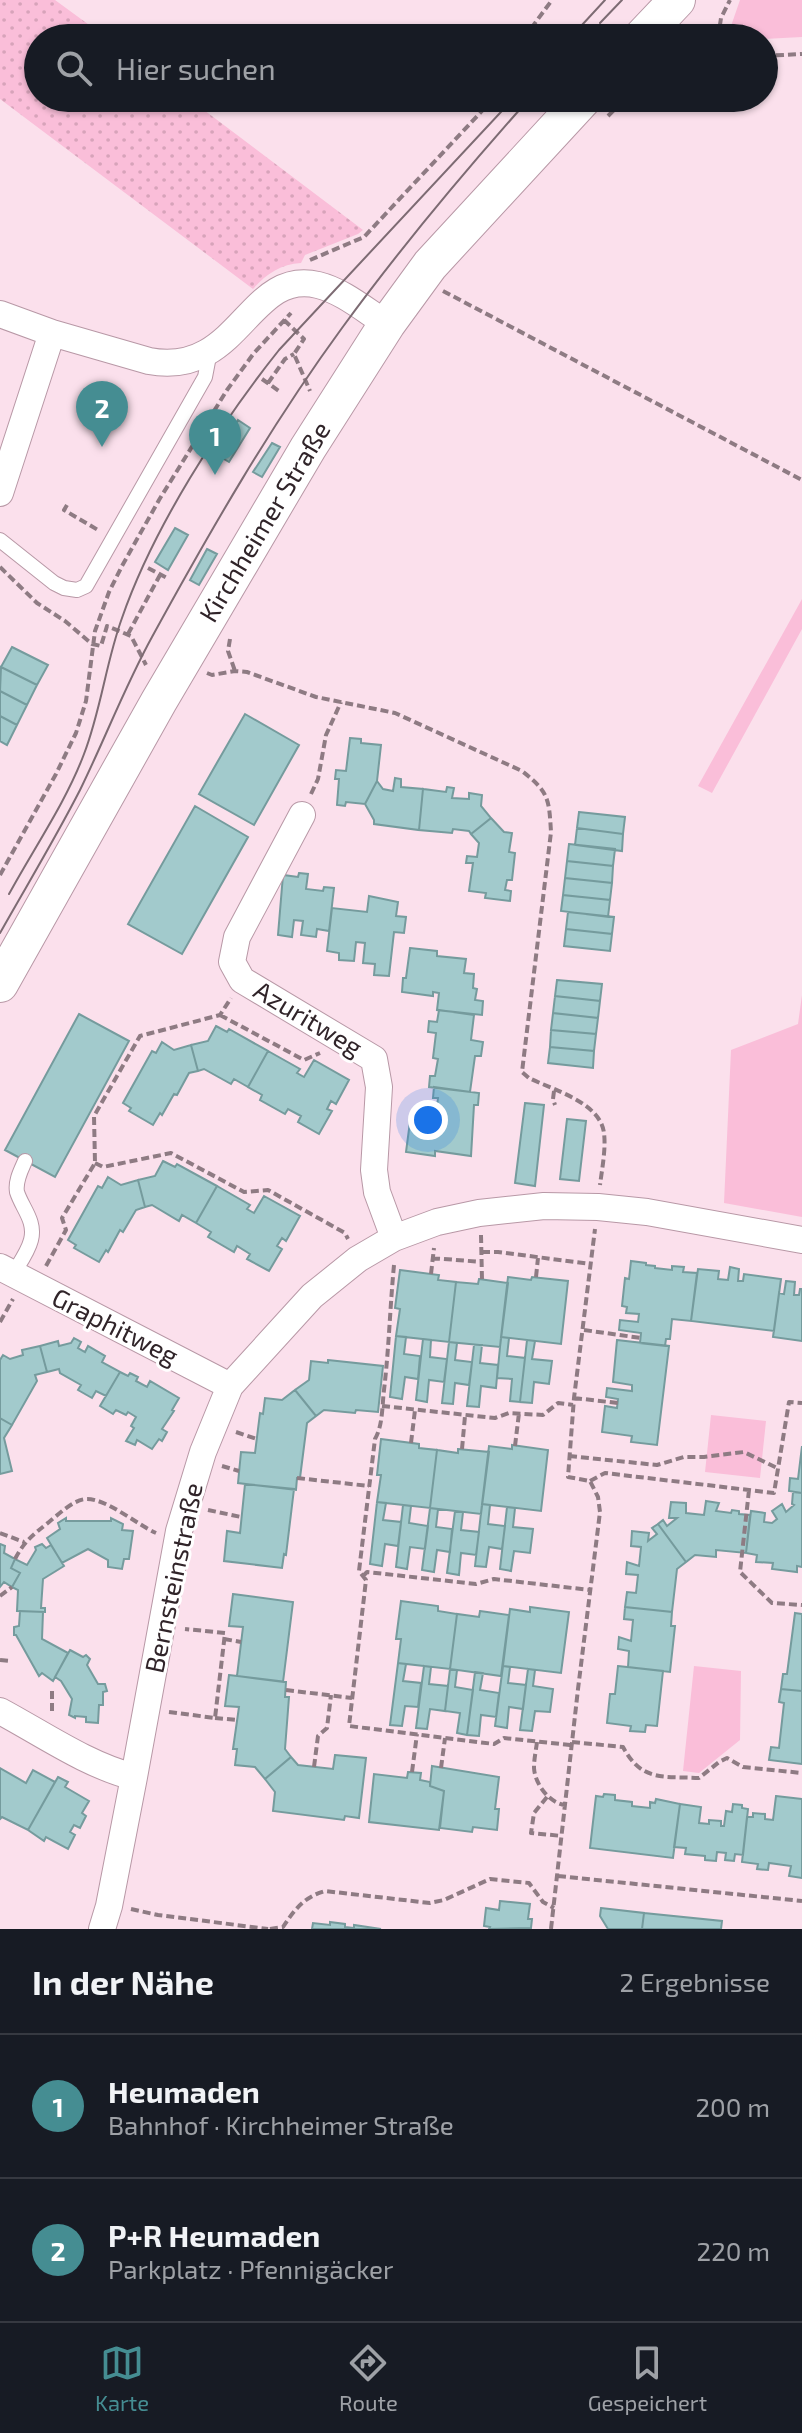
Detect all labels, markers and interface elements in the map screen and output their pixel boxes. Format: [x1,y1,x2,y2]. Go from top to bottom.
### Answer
search box [24,24,778,112]
icon: search [52,46,96,90]
text: Hier suchen [116,50,276,86]
pin: 2 [76,381,128,447]
pin: 1 [189,409,241,475]
street label: Kirchheimer Straße [192,415,336,627]
street label: Azuritweg [249,973,369,1062]
your location [408,1100,448,1140]
street label: Graphitweg [47,1281,184,1371]
street label: Bernsteinstraße [137,1480,208,1676]
text: In der Nähe [32,1961,214,2002]
text: 2 Ergebnisse [620,1966,770,1997]
text: Heumaden [108,2073,260,2109]
text: 1 [52,2091,64,2122]
text: 200 m [695,2091,770,2122]
text: Bahnhof · Kirchheimer Straße [108,2109,454,2140]
text: P+R Heumaden [108,2217,320,2253]
text: 2 [50,2235,66,2266]
text: 220 m [697,2235,770,2266]
text: Parkplatz · Pfennigäcker [108,2253,393,2284]
tab: Karte [95,2341,149,2415]
tab: Route [339,2341,398,2415]
tab: Gespeichert [588,2341,707,2415]

